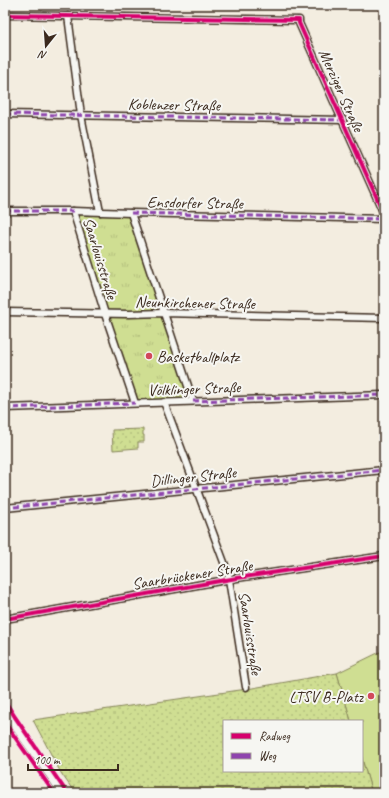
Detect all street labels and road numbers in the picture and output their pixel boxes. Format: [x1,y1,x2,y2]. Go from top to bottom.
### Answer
street label: Merziger Straße [314,46,369,137]
street label: Koblenzer Straße [128,94,222,116]
street label: Ensdorfer Straße [147,192,245,214]
street label: Saarlouisstraße [78,215,122,303]
street label: Neunkirchener Straße [135,292,257,314]
street label: Völklinger Straße [147,377,243,401]
street label: Dillinger Straße [149,462,239,491]
street label: Saarbrückener Straße [131,555,255,594]
street label: Saarlouisstraße [234,590,267,678]

